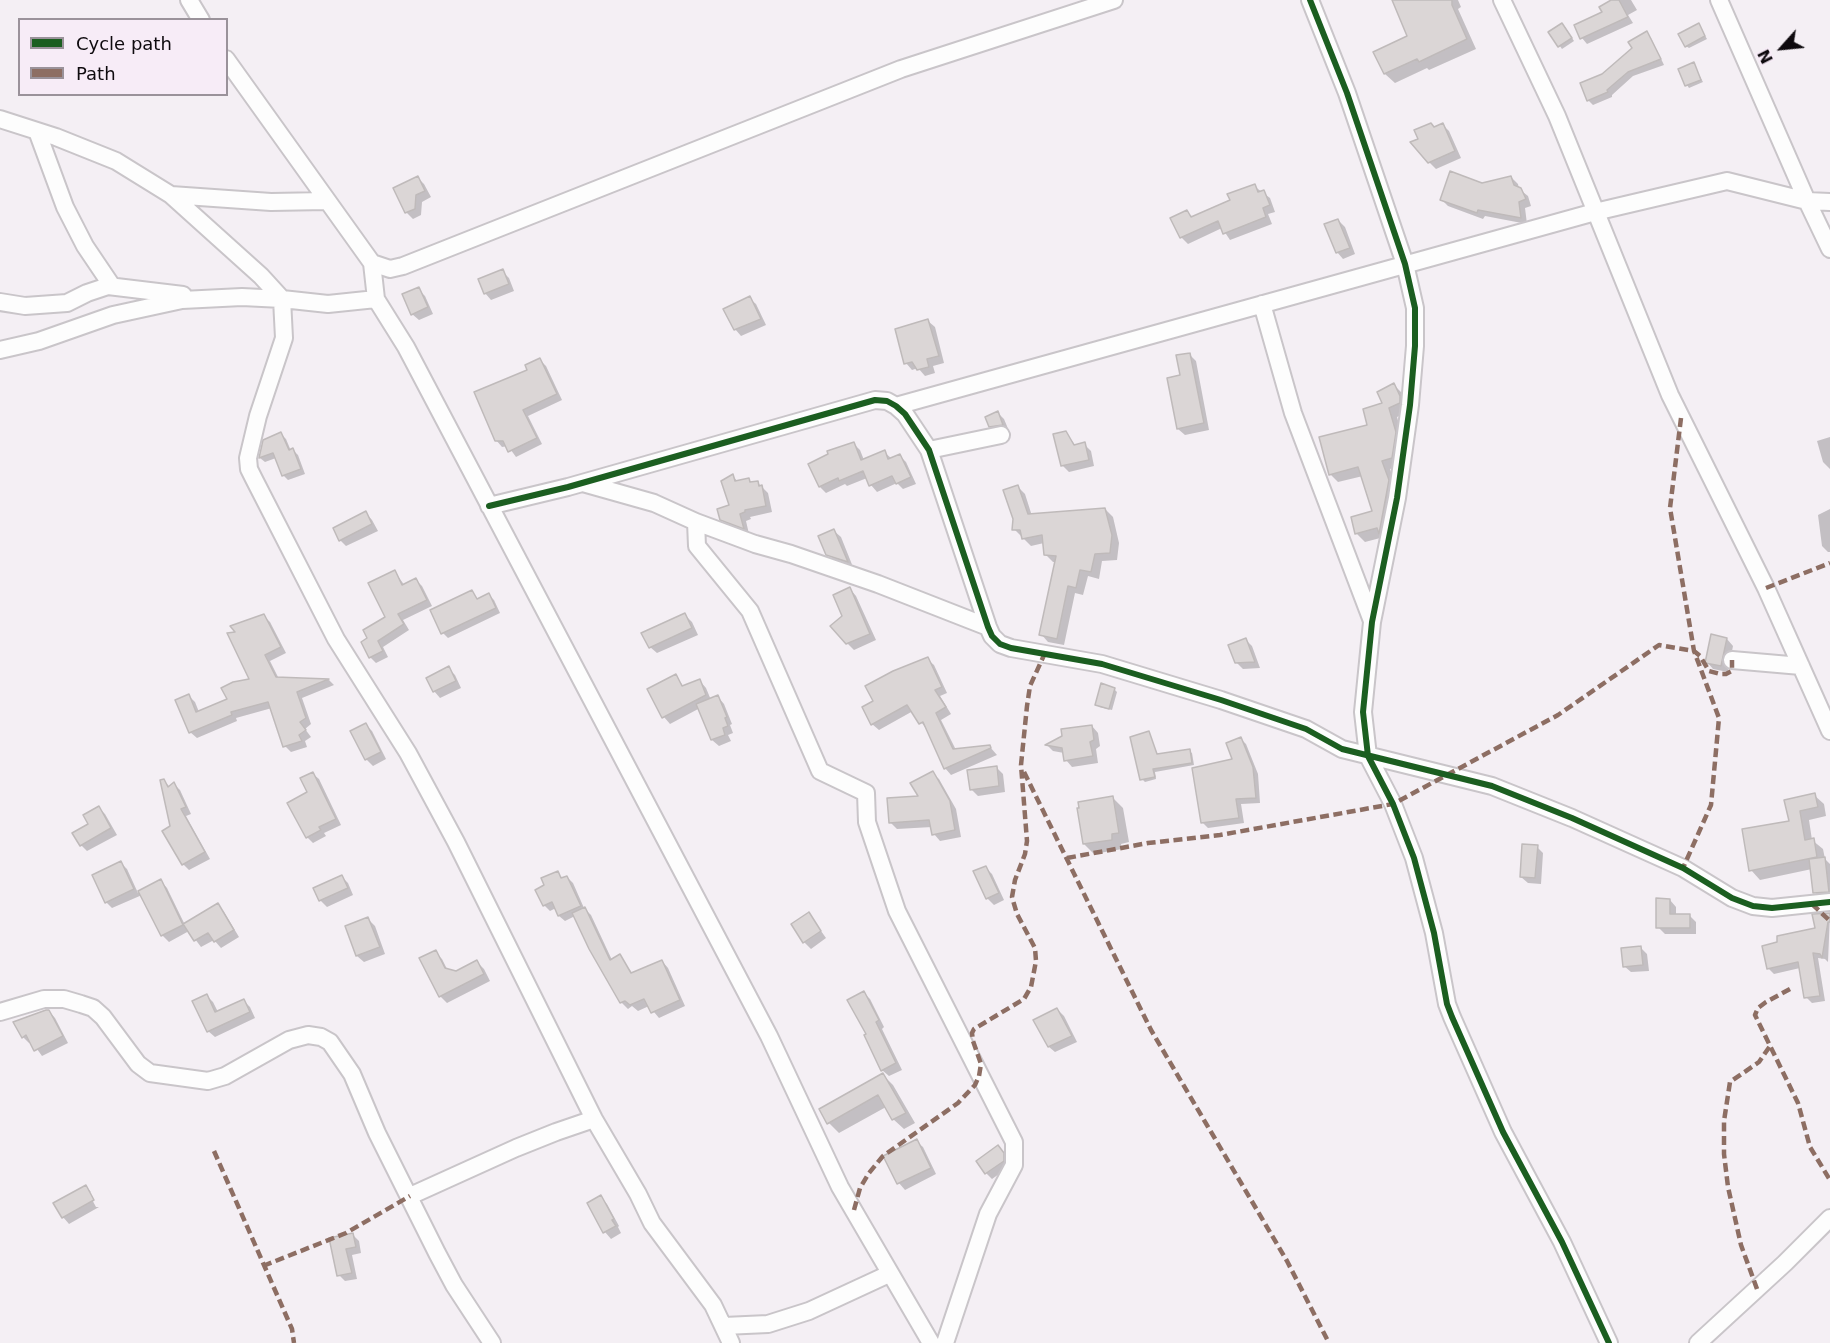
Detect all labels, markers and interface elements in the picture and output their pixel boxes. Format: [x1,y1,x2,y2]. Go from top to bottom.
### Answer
legend [18,18,228,96]
north arrow [1752,18,1812,78]
text: Cycle path [76,33,172,54]
text: N [1754,46,1777,67]
text: Path [76,63,116,84]

